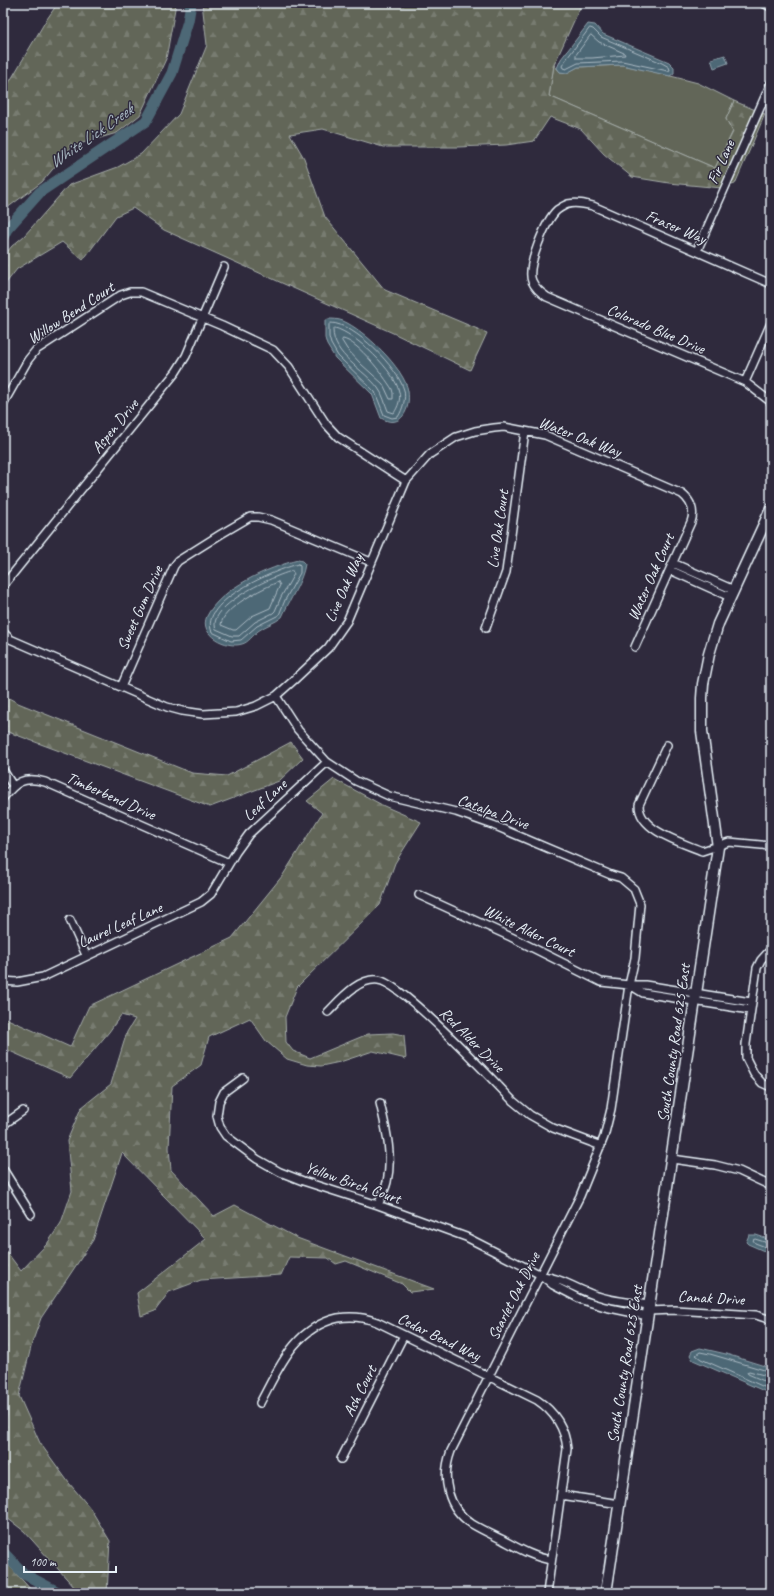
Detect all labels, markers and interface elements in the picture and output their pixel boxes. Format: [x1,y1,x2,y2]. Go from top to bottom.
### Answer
water label: White Lick Creek [45,97,140,173]
street label: Fir Lane [703,135,740,187]
street label: Fraser Way [643,205,711,249]
street label: Willow Bend Court [24,277,120,348]
street label: Colorado Blue Drive [604,299,710,359]
street label: Aspen Drive [87,393,144,457]
street label: Water Oak Way [536,412,625,462]
street label: Live Oak Court [483,487,514,569]
street label: Water Oak Court [623,529,680,624]
street label: Live Oak Way [320,549,369,625]
street label: Sweet Gum Drive [112,561,168,653]
street label: Timberbend Drive [63,767,160,825]
street label: Leaf Lane [239,773,292,825]
street label: Catalpa Drive [455,790,533,835]
street label: Laurel Leaf Lane [75,897,167,952]
street label: White Alder Court [480,900,579,962]
street label: South County Road 625 East [653,961,695,1123]
street label: Red Alder Drive [435,1003,510,1078]
street label: Yellow Birch Court [303,1157,405,1209]
street label: Scarlet Oak Drive [483,1247,545,1343]
street label: South County Road 625 East [603,1282,648,1444]
street label: Canak Drive [677,1286,746,1310]
street label: Cedar Bend Way [394,1308,485,1366]
street label: Ash Court [339,1361,382,1420]
scale bar [24,1548,116,1574]
text: 100 m [30,1554,57,1570]

